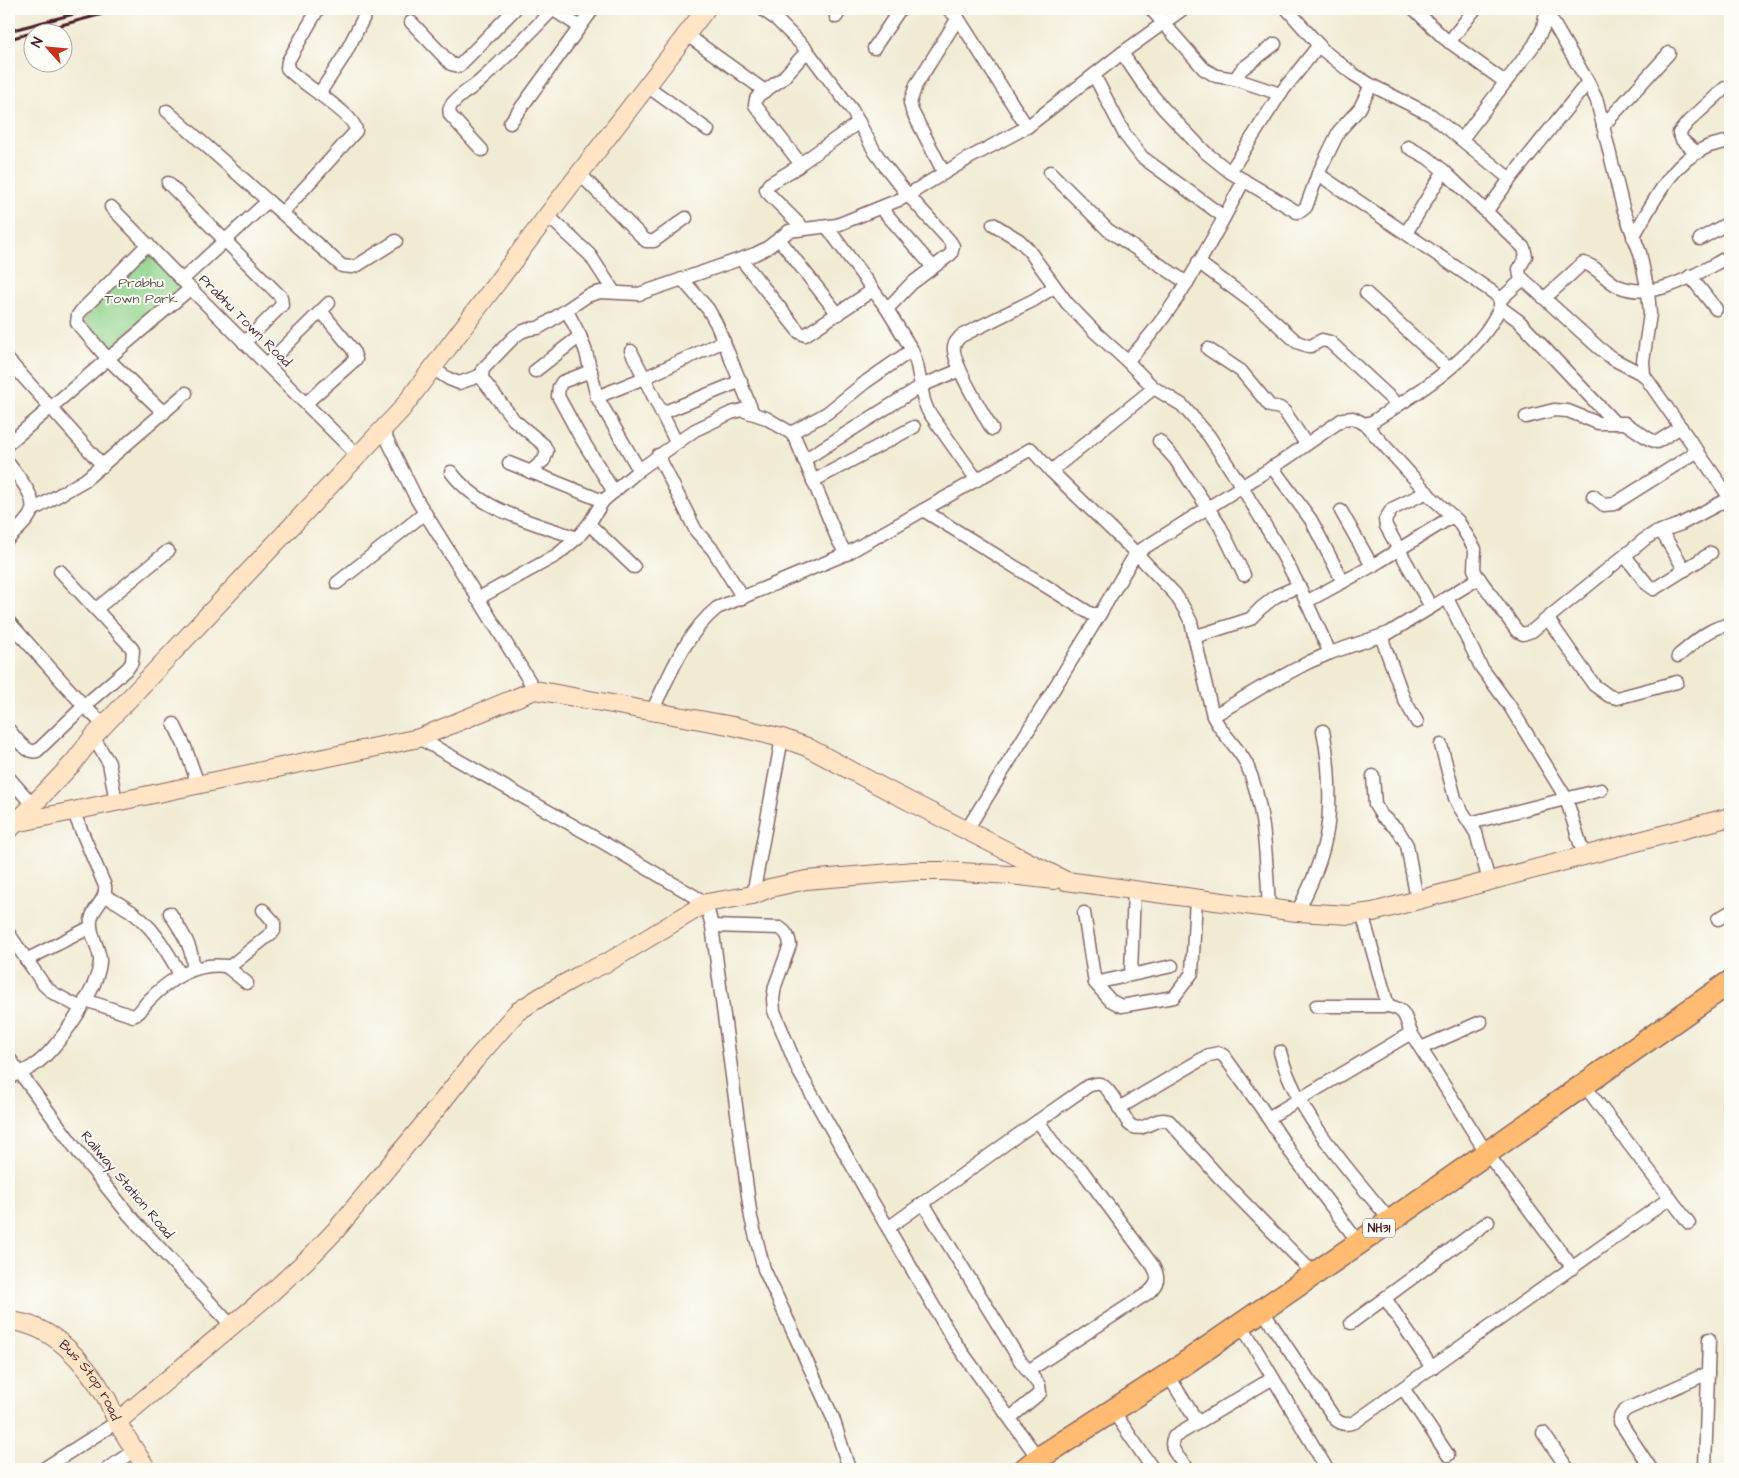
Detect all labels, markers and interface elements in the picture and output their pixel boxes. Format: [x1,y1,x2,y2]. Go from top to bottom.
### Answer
north arrow [22,22,72,72]
text: N [26,34,48,51]
street label: Prabhu Town Road [194,270,296,372]
park label: Prabhu Town Park [105,273,178,309]
street label: Railway Station Road [76,1127,178,1243]
road number: NH31 [1363,1218,1395,1238]
street label: Bus Stop road [54,1335,125,1424]

